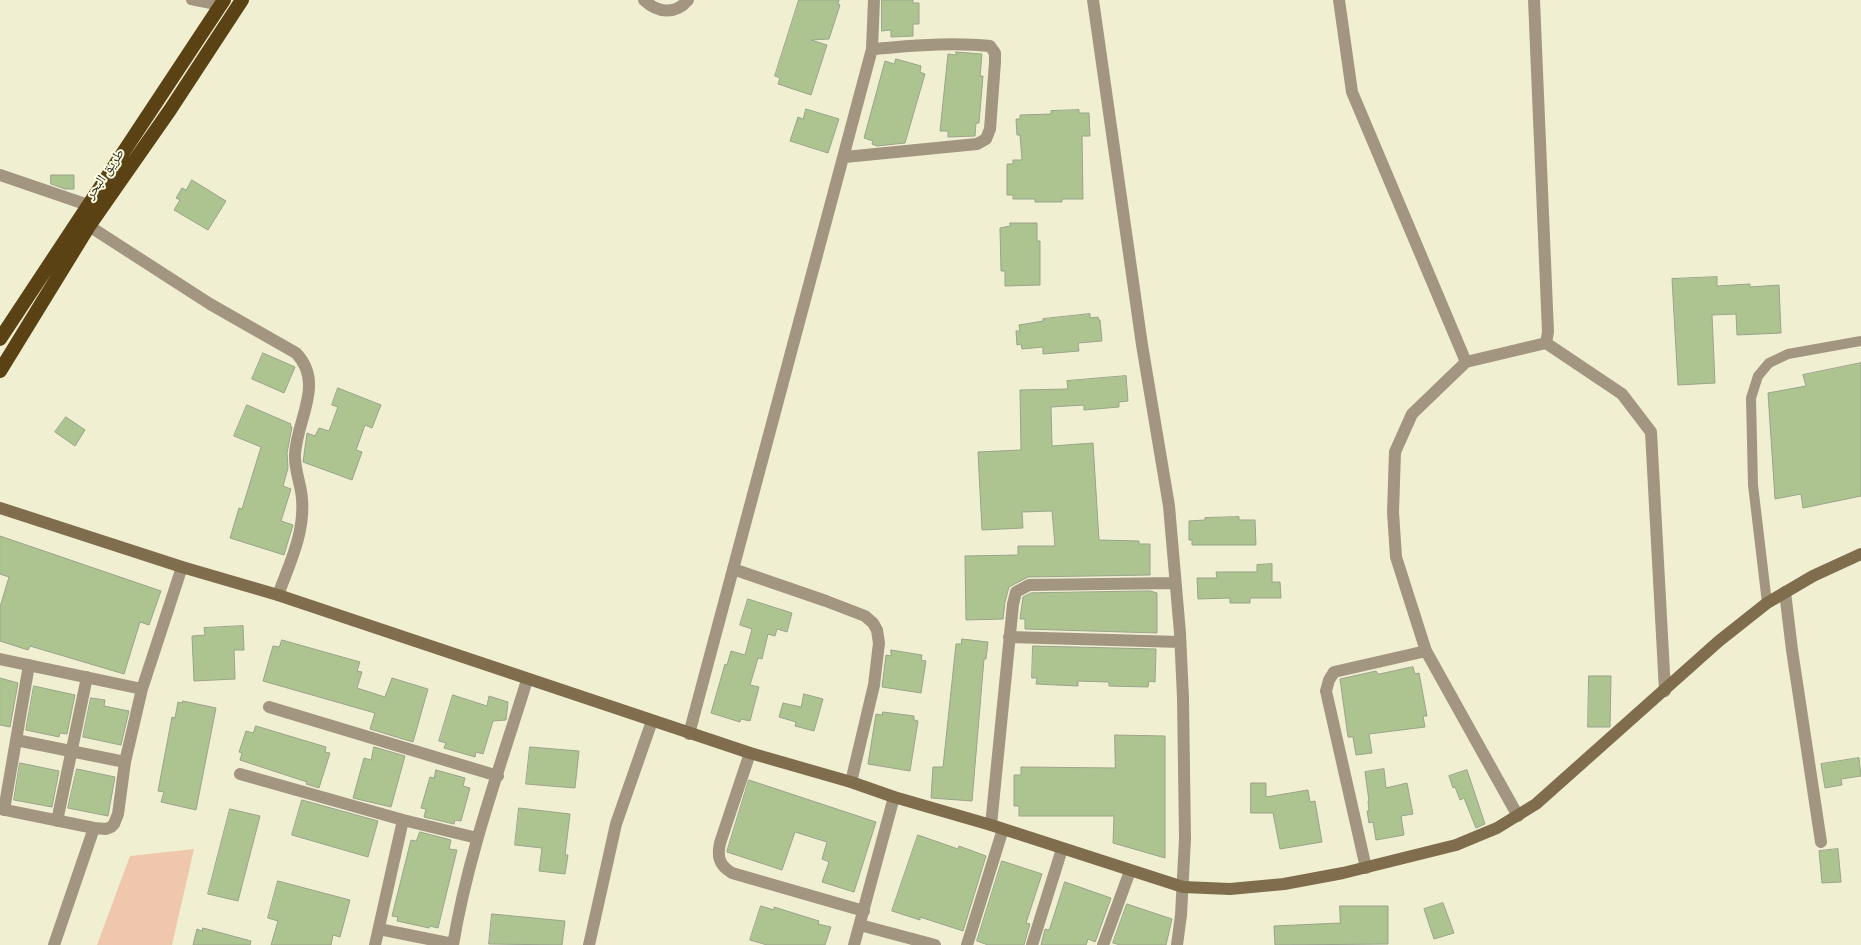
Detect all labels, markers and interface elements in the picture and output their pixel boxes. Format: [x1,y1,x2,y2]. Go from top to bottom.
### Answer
street label: طريق البحر [82,146,128,202]

